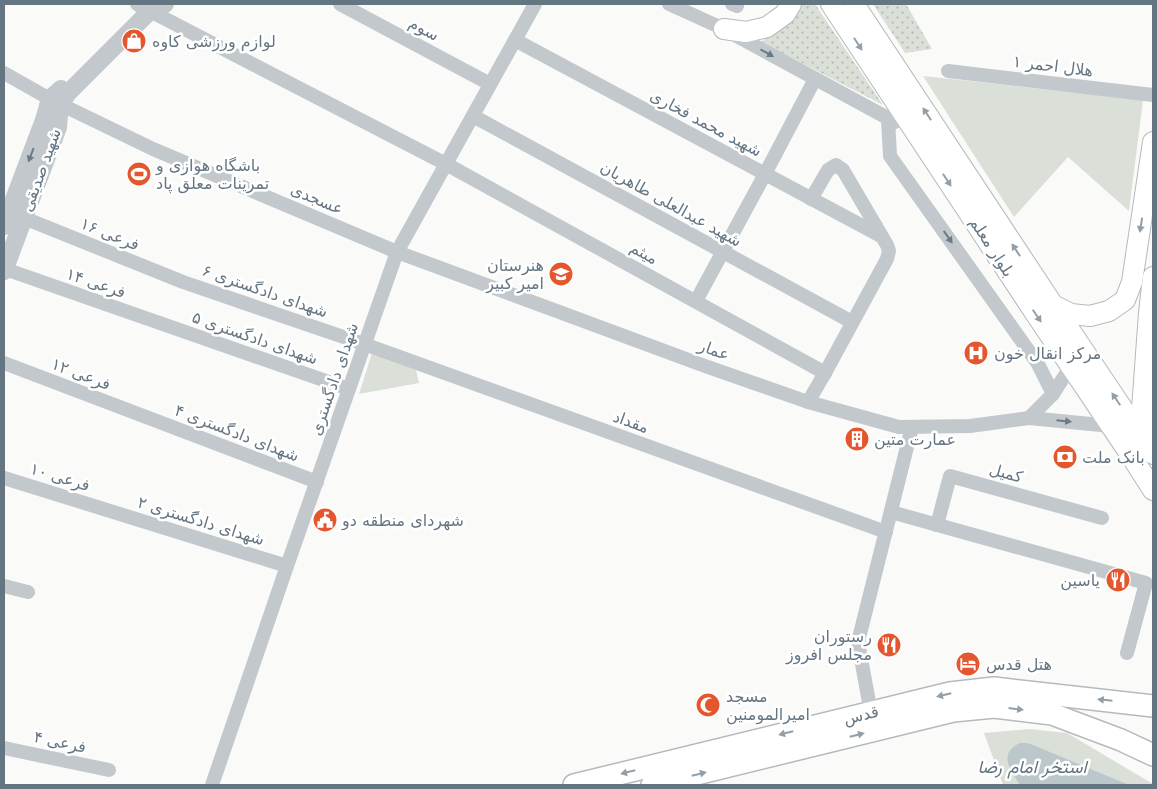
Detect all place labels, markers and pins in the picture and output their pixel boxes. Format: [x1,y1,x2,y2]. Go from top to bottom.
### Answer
shop icon: لوازم ورزشی کاوه [121,28,147,54]
place label: لوازم ورزشی کاوه [152,32,276,52]
place label: باشگاه هوازی و تمرینات معلق پاد [155,156,269,194]
sports icon: باشگاه هوازی و تمرینات معلق پاد [126,161,152,187]
place label: هنرستان امیر کبیر [485,256,544,294]
school or university icon: هنرستان امیر کبیر [548,261,574,287]
hospital icon: مرکز انقال خون [963,340,989,366]
place label: مرکز انقال خون [994,344,1101,364]
building icon: عمارت متین [844,426,870,452]
place label: عمارت متین [874,430,956,450]
bank icon: بانک ملت [1052,444,1078,470]
place label: بانک ملت [1082,448,1145,467]
public building icon: شهردای منطقه دو [312,507,338,533]
place label: شهردای منطقه دو [341,511,464,531]
restaurant icon: یاسین [1105,567,1131,593]
place label: یاسین [1060,571,1100,591]
place label: رستوران مجلس افروز [785,627,872,665]
restaurant icon: رستوران مجلس افروز [876,632,902,658]
hotel icon: هتل قدس [955,651,981,677]
place label: هتل قدس [986,655,1052,674]
place label: مسجد امیرالمومنین [726,687,810,725]
mosque icon: مسجد امیرالمومنین [695,692,721,718]

